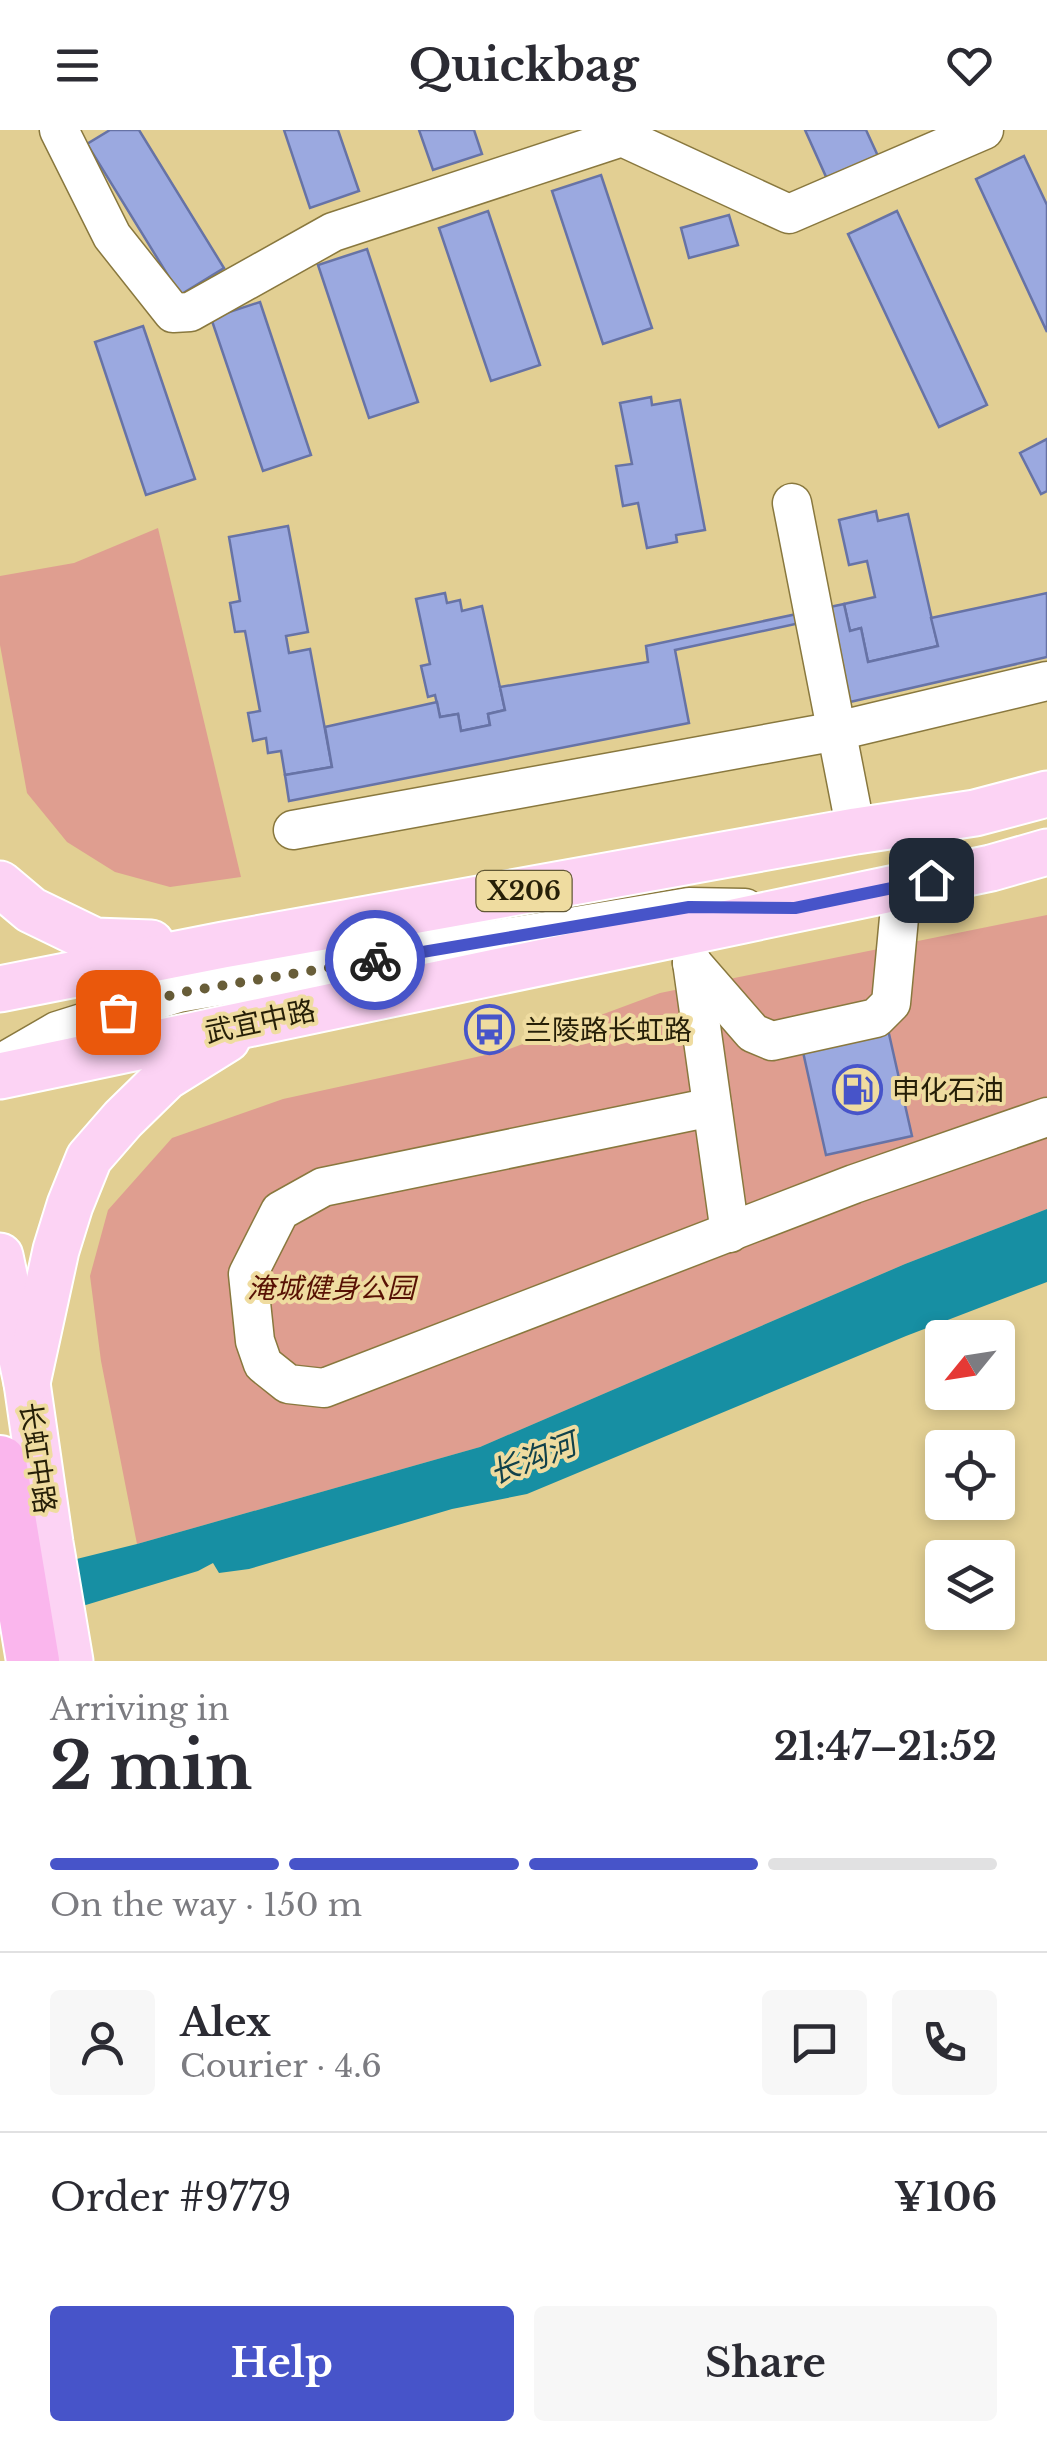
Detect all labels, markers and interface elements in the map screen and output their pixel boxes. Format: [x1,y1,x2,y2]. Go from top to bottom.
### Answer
text: Quickbag [409,37,638,93]
icon: menu [50,38,105,93]
icon: heart [942,38,997,93]
pin [889,838,974,923]
icon: home [904,853,959,908]
road number: X206 [476,871,572,911]
courier [325,910,425,1010]
icon: bike [348,933,403,988]
pin [76,970,161,1055]
icon: bag [91,985,146,1040]
street label: 武宜中路 [202,993,319,1050]
bus stop icon: 兰陵路长虹路 [463,1004,515,1056]
place label: 兰陵路长虹路 [524,1013,692,1048]
fuel station icon: 申化石油 [831,1064,883,1116]
place label: 申化石油 [892,1073,1004,1108]
park label: 淹城健身公园 [247,1271,419,1306]
north arrow [925,1320,1015,1410]
map controls [925,1320,1015,1630]
street label: 长虹中路 [12,1400,63,1516]
water label: 长沟河 [484,1423,586,1492]
button: locate [925,1430,1015,1520]
button: layers [925,1540,1015,1630]
text: Arriving in [50,1689,229,1729]
text: 21:47–21:52 [774,1723,997,1770]
text: 2 min [50,1726,252,1807]
text: On the way · 150 m [50,1885,362,1925]
button: person [50,1990,155,2095]
button: chat [762,1990,867,2095]
button: phone [892,1990,997,2095]
text: Alex [180,1999,271,2046]
text: Courier · 4.6 [180,2046,382,2086]
text: Order #9779 [50,2174,292,2221]
text: ¥106 [894,2174,997,2221]
button: Help [50,2306,514,2421]
button: Share [534,2306,997,2421]

